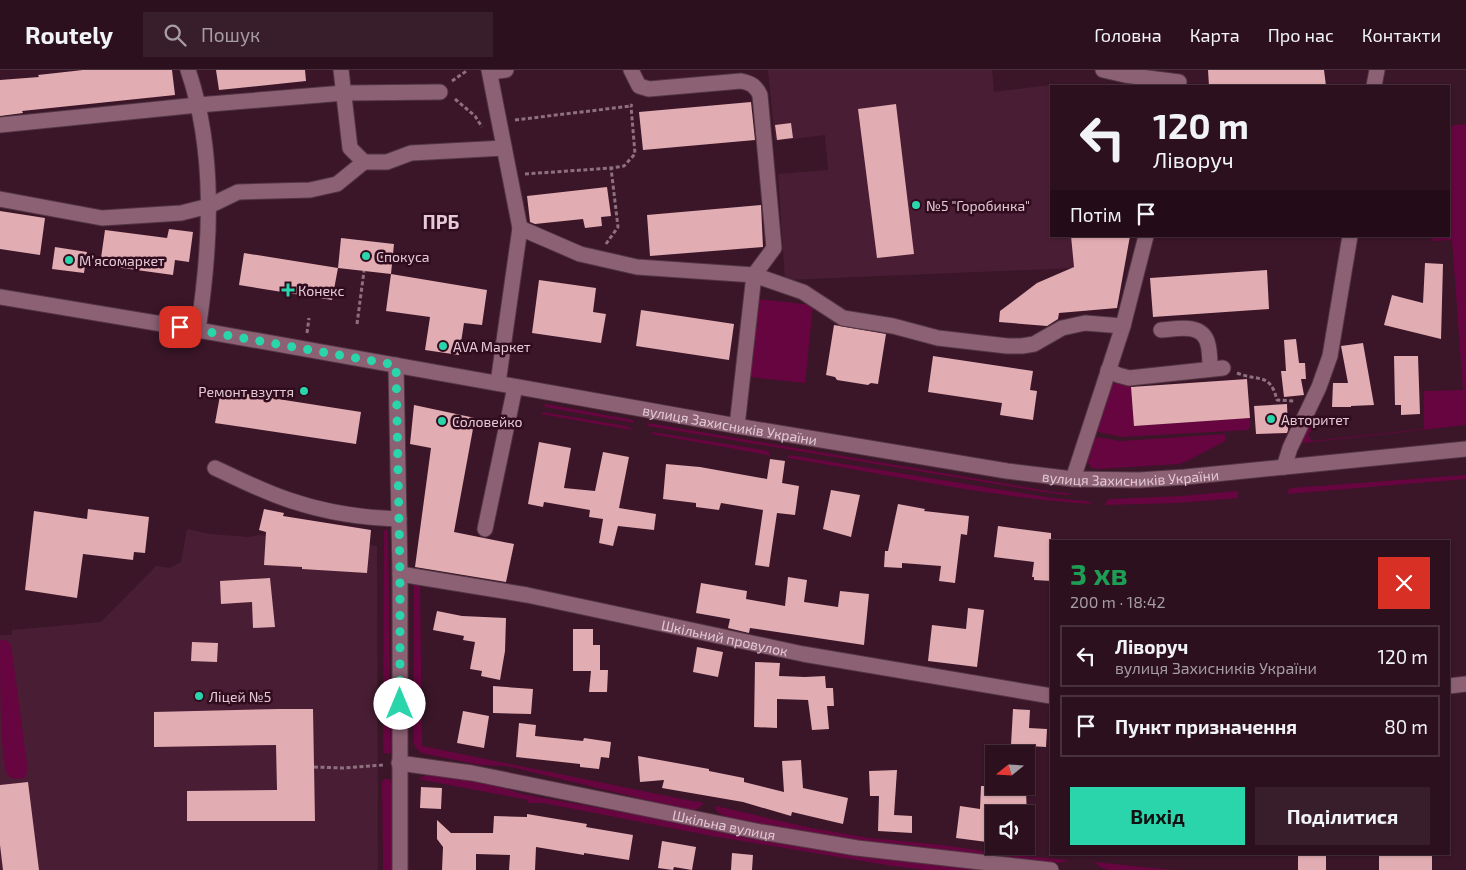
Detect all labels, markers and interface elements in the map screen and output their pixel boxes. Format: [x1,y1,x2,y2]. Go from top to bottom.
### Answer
search box [143,12,493,57]
text: Routely [25,20,113,49]
icon: search [161,21,189,49]
text: Пошук [201,23,260,46]
text: Головна [1094,24,1162,46]
text: Карта [1190,24,1240,46]
text: Про нас [1268,24,1334,46]
text: Контакти [1362,24,1441,46]
text: 120 m [1153,104,1249,146]
icon: left [1070,105,1135,170]
text: Ліворуч [1153,146,1234,172]
place label: №5 "Горобинка" [926,197,1030,214]
marker: №5 "Горобинка" [910,199,922,211]
icon: arrive [1132,200,1160,228]
text: Потім [1070,203,1122,226]
district label: ПРБ [423,210,460,233]
place label: Спокуса [376,248,430,265]
marker: Спокуса [360,250,372,262]
place label: Мʼясомаркет [79,252,165,269]
marker: Мʼясомаркет [63,254,75,266]
place label: Конекс [298,282,344,299]
marker: Конекс [282,284,294,296]
pin [159,306,201,348]
icon: arrive [166,313,194,341]
place label: AVA Маркет [453,338,531,355]
marker: AVA Маркет [437,340,449,352]
place label: Ремонт взуття [198,383,294,400]
marker: Ремонт взуття [298,385,310,397]
street label: вулиця Захисників України [641,401,819,448]
place label: Авторитет [1281,411,1350,428]
place label: Соловейко [452,413,523,430]
marker: Авторитет [1265,413,1277,425]
marker: Соловейко [436,415,448,427]
street label: вулиця Захисників України [1041,465,1220,489]
text: 3 хв [1070,555,1128,591]
button: close [1378,557,1430,609]
text: 200 m · 18:42 [1070,592,1165,611]
street label: Шкільний провулок [660,615,790,659]
text: Ліворуч [1115,635,1188,658]
icon: left [1072,642,1100,670]
text: 120 m [1377,645,1428,668]
text: вулиця Захисників України [1115,658,1317,677]
position arrow [373,677,425,729]
place label: Ліцей №5 [209,688,271,705]
marker: Ліцей №5 [193,690,205,702]
icon: arrive [1072,712,1100,740]
text: Пункт призначення [1115,715,1297,738]
text: 80 m [1384,715,1428,738]
north arrow [985,745,1035,795]
map controls [985,745,1035,855]
button: Вихід [1070,787,1245,845]
button: Поділитися [1255,787,1430,845]
button: sound [985,805,1035,855]
street label: Шкільна вулиця [671,806,777,843]

